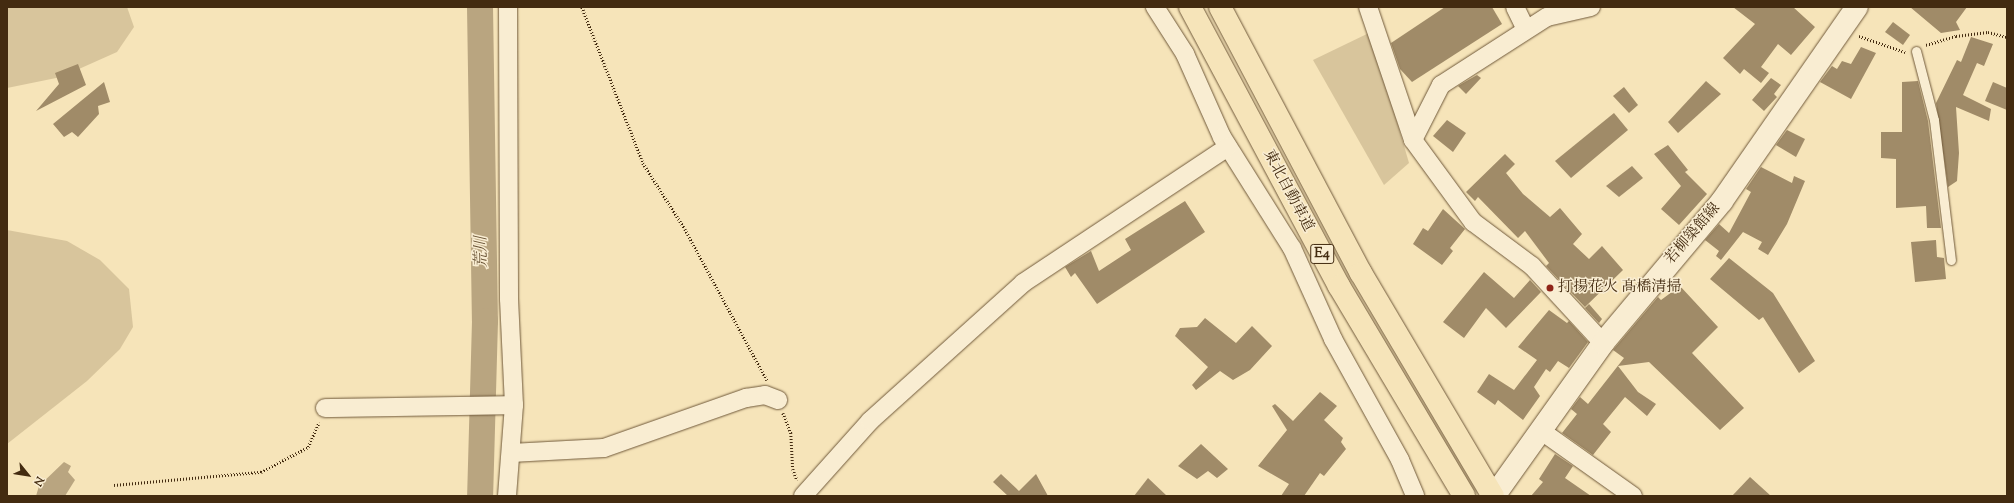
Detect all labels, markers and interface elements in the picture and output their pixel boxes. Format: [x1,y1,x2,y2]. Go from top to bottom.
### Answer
street label: 東北自動車道 [1259,147,1317,235]
street label: 若柳築館線 [1662,200,1724,268]
water label: 荒川 [473,236,493,268]
road number: E4 [1310,242,1334,266]
place label: 打揚花火 髙橋清掃 [1558,279,1681,297]
marker: 打揚花火 髙橋清掃 [1545,283,1555,293]
north arrow [8,455,48,495]
text: N [29,473,48,489]

